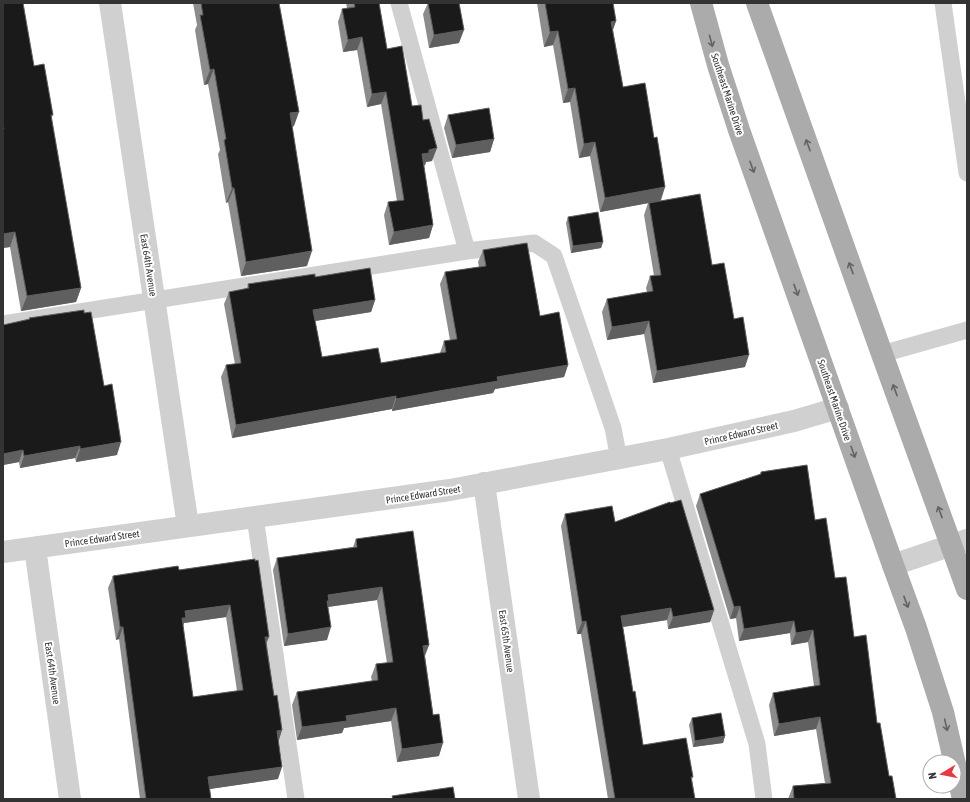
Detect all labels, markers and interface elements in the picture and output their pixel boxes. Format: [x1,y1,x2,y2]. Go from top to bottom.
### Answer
one-way arrow [708,34,715,47]
street label: Southeast Marine Drive [709,52,746,137]
one-way arrow [803,140,811,152]
one-way arrow [749,161,756,174]
street label: East 64th Avenue [138,233,159,297]
one-way arrow [847,262,855,274]
one-way arrow [792,283,800,295]
street label: Southeast Marine Drive [815,358,854,443]
one-way arrow [891,384,898,397]
street label: Prince Edward Street [703,420,779,447]
one-way arrow [850,445,857,458]
street label: Prince Edward Street [385,483,461,506]
one-way arrow [936,506,943,519]
street label: Prince Edward Street [64,528,140,549]
one-way arrow [903,595,911,607]
street label: East 65th Avenue [497,609,516,673]
street label: East 64th Avenue [43,641,62,705]
one-way arrow [942,719,950,732]
north arrow [922,754,962,794]
text: N [926,771,939,780]

